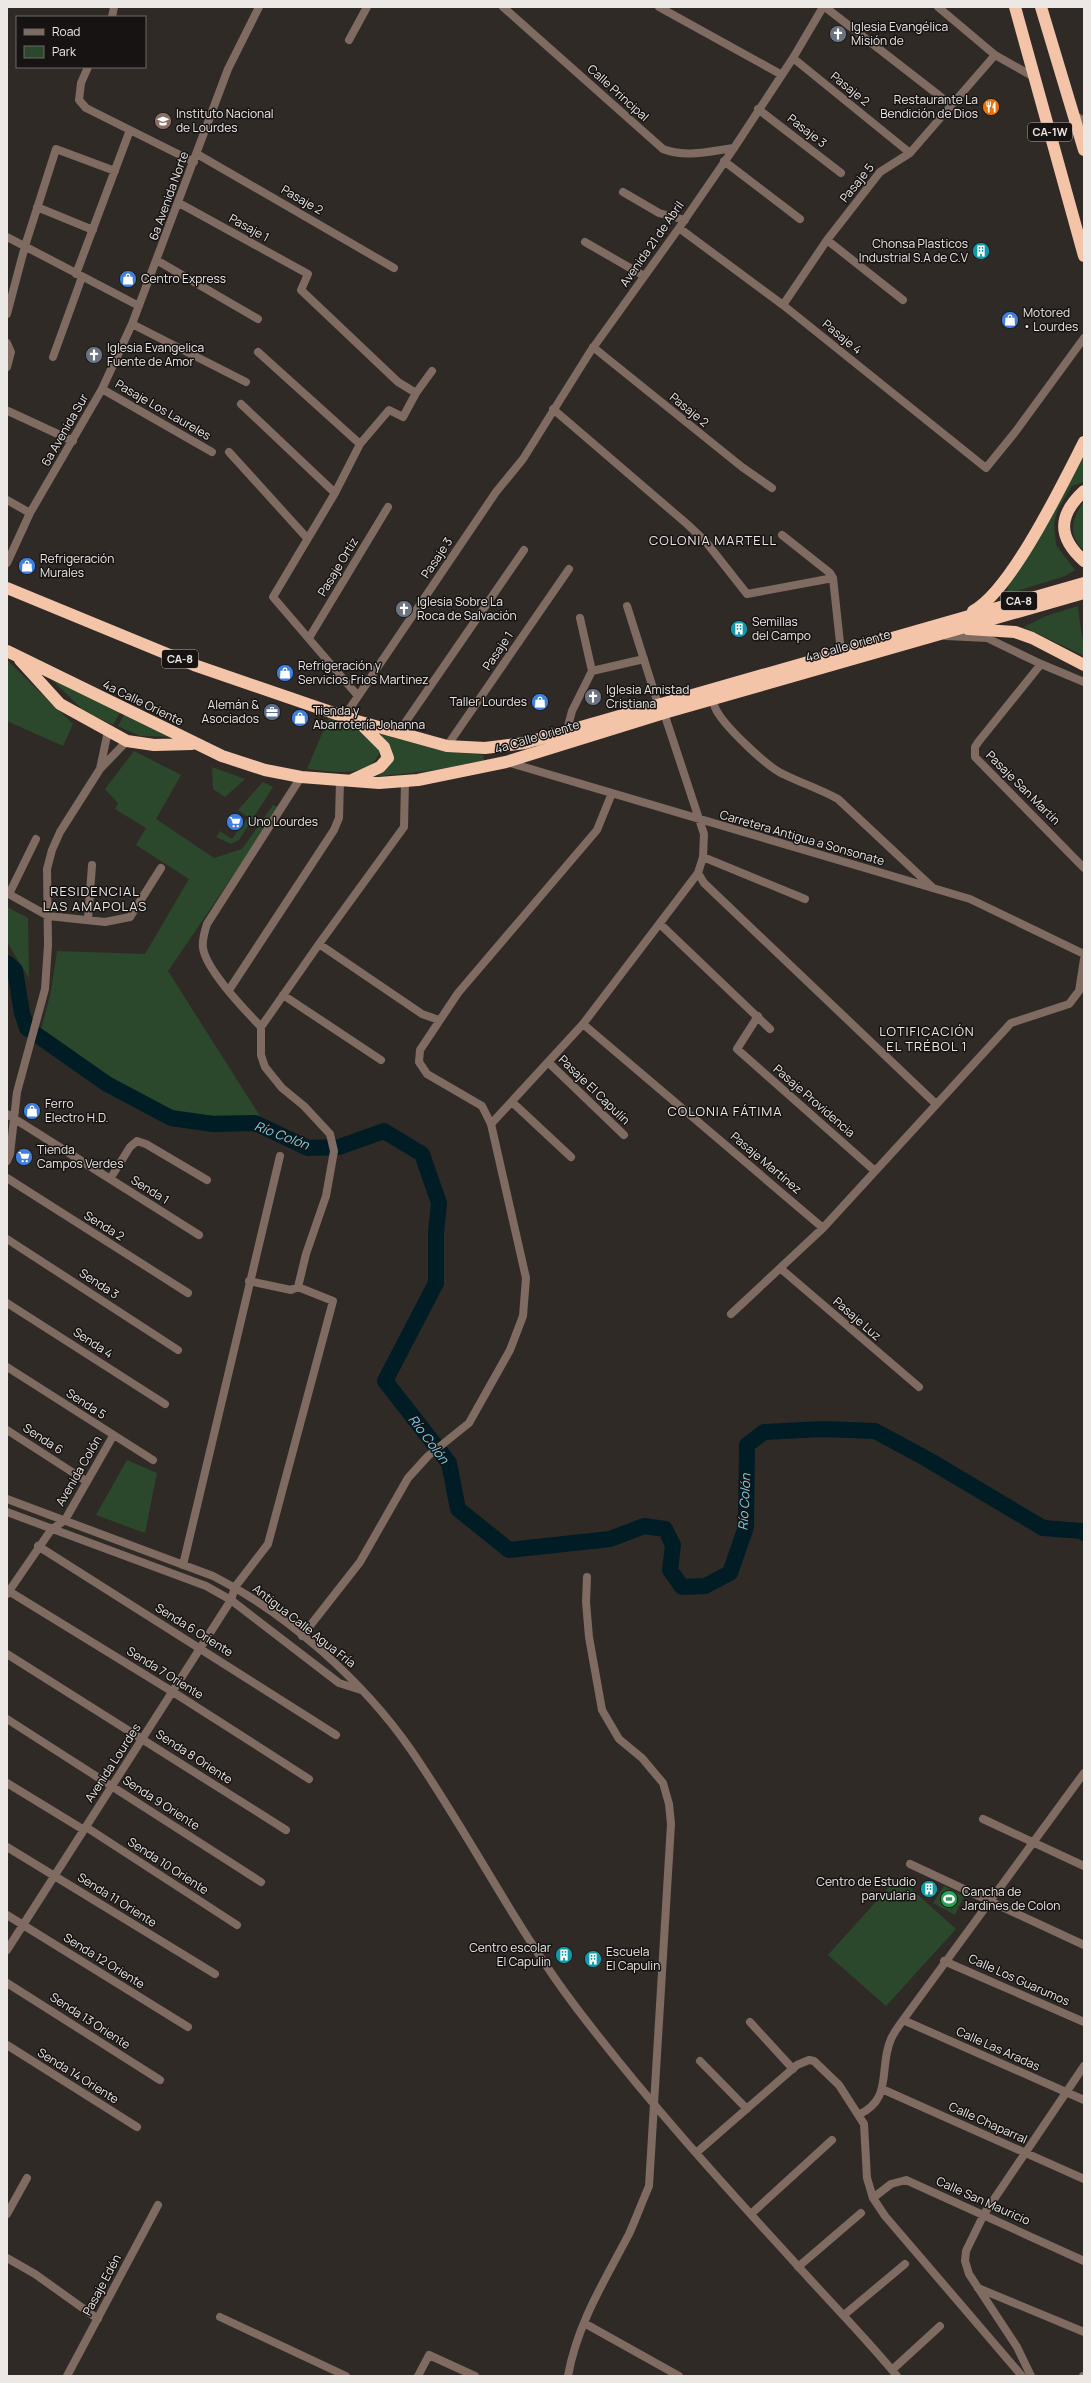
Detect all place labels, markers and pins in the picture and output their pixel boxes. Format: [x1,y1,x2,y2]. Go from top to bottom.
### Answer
place label: Iglesia Evangélica Misión de [851,18,948,49]
church icon: Iglesia Evangélica Misión de [828,24,848,44]
place label: Restaurante La Bendición de Dios [880,91,978,122]
restaurant icon: Restaurante La Bendición de Dios [981,97,1001,117]
place label: Instituto Nacional de Lourdes [176,105,274,136]
school or university icon: Instituto Nacional de Lourdes [153,111,173,131]
place label: Chonsa Plasticos Industrial S.A de C.V [859,235,969,266]
building icon: Chonsa Plasticos Industrial S.A de C.V [971,241,991,261]
shop icon: Centro Express [118,269,138,289]
place label: Centro Express [141,270,226,287]
place label: Motored • Lourdes [1023,304,1078,335]
shop icon: Motored • Lourdes [1000,310,1020,330]
place label: Iglesia Evangelica Fuente de Amor [107,339,204,370]
church icon: Iglesia Evangelica Fuente de Amor [84,345,104,365]
place label: Refrigeración Murales [40,550,114,581]
shop icon: Refrigeración Murales [17,556,37,576]
place label: Iglesia Sobre La Roca de Salvación [417,593,517,624]
church icon: Iglesia Sobre La Roca de Salvación [394,599,414,619]
place label: Semillas del Campo [752,613,811,644]
building icon: Semillas del Campo [729,619,749,639]
place label: Refrigeración y Servicios Frios Martinez [298,657,429,688]
shop icon: Refrigeración y Servicios Frios Martinez [275,663,295,683]
place label: Iglesia Amistad Cristiana [606,681,689,712]
church icon: Iglesia Amistad Cristiana [583,687,603,707]
shop icon: Taller Lourdes [530,692,550,712]
place label: Taller Lourdes [450,693,527,710]
place label: Alemán & Asociados [202,696,259,727]
office icon: Alemán & Asociados [262,702,282,722]
place label: Tienda y Abarrotería Johanna [313,702,425,733]
shop icon: Tienda y Abarrotería Johanna [290,708,310,728]
supermarket icon: Uno Lourdes [225,812,245,832]
place label: Uno Lourdes [248,813,318,830]
place label: Ferro Electro H.D. [45,1095,109,1126]
shop icon: Ferro Electro H.D. [22,1101,42,1121]
place label: Tienda Campos Verdes [37,1141,123,1172]
supermarket icon: Tienda Campos Verdes [14,1147,34,1167]
place label: Centro de Estudio parvularia [816,1873,916,1904]
building icon: Centro de Estudio parvularia [919,1879,939,1899]
place label: Cancha de Jardines de Colon [962,1883,1060,1914]
sports icon: Cancha de Jardines de Colon [939,1889,959,1909]
place label: Centro escolar El Capulin [469,1939,552,1970]
place label: Escuela El Capulin [606,1943,660,1974]
building icon: Centro escolar El Capulin [554,1945,574,1965]
building icon: Escuela El Capulin [583,1949,603,1969]

